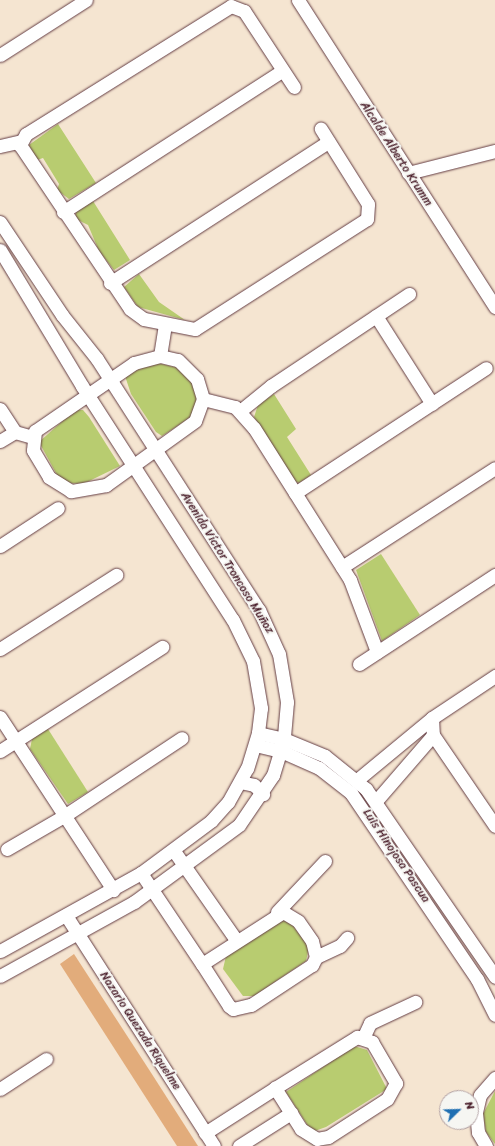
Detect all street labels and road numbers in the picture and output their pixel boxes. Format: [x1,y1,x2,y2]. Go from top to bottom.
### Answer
street label: Alcalde Alberto Krumm [357,99,435,209]
street label: Avenida Víctor Troncoso Muñoz [177,489,277,637]
street label: Luis Hinojosa Pascua [359,807,433,905]
street label: Nazario Quezada Riquelme [96,969,184,1093]

